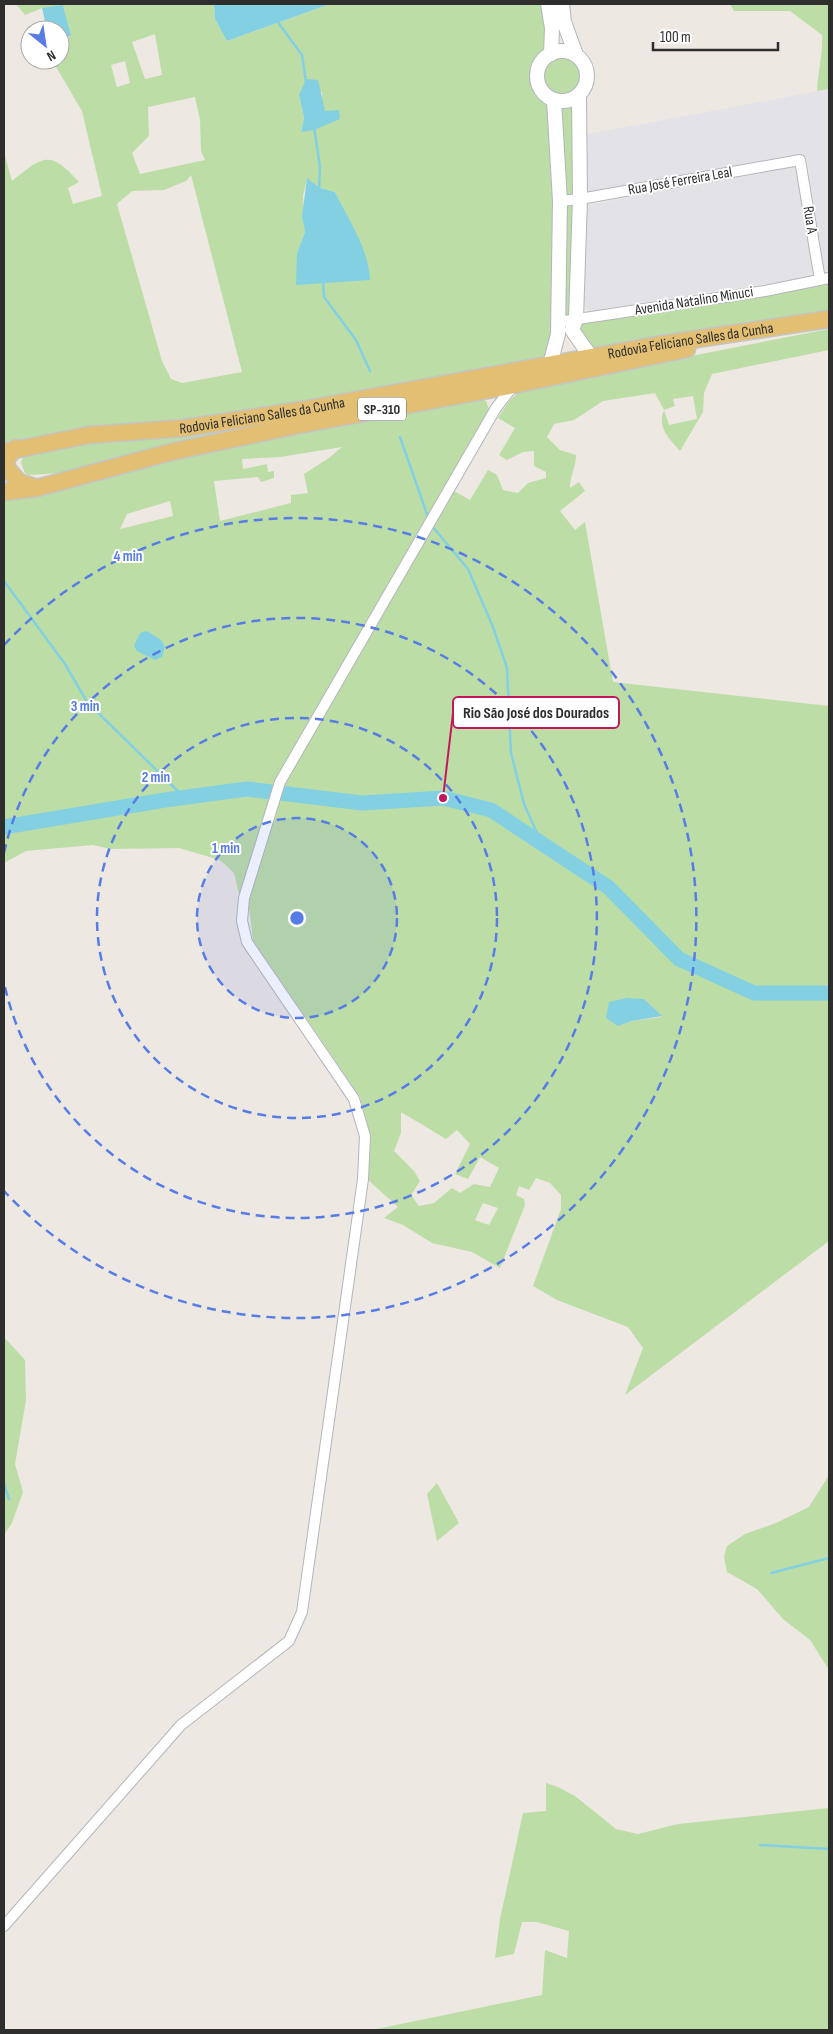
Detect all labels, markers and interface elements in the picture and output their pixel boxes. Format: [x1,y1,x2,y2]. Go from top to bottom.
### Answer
north arrow [20,20,70,70]
scale bar [653,20,778,52]
text: 100 m [660,28,691,47]
text: N [44,47,59,65]
street label: Rua José Ferreira Leal [626,162,734,200]
street label: Rua A [798,205,822,236]
street label: Avenida Natalino Minuci [633,282,755,320]
street label: Rodovia Feliciano Salles da Cunha [606,318,775,363]
street label: Rodovia Feliciano Salles da Cunha [179,393,347,438]
road number: SP-310 [358,398,406,420]
text: 4 min [114,547,142,566]
text: 3 min [71,697,99,716]
callout: Rio São José dos Dourados [453,697,619,728]
text: Rio São José dos Dourados [463,704,609,723]
text: 2 min [142,768,170,787]
text: 1 min [212,839,240,858]
centre of rings [288,909,306,927]

